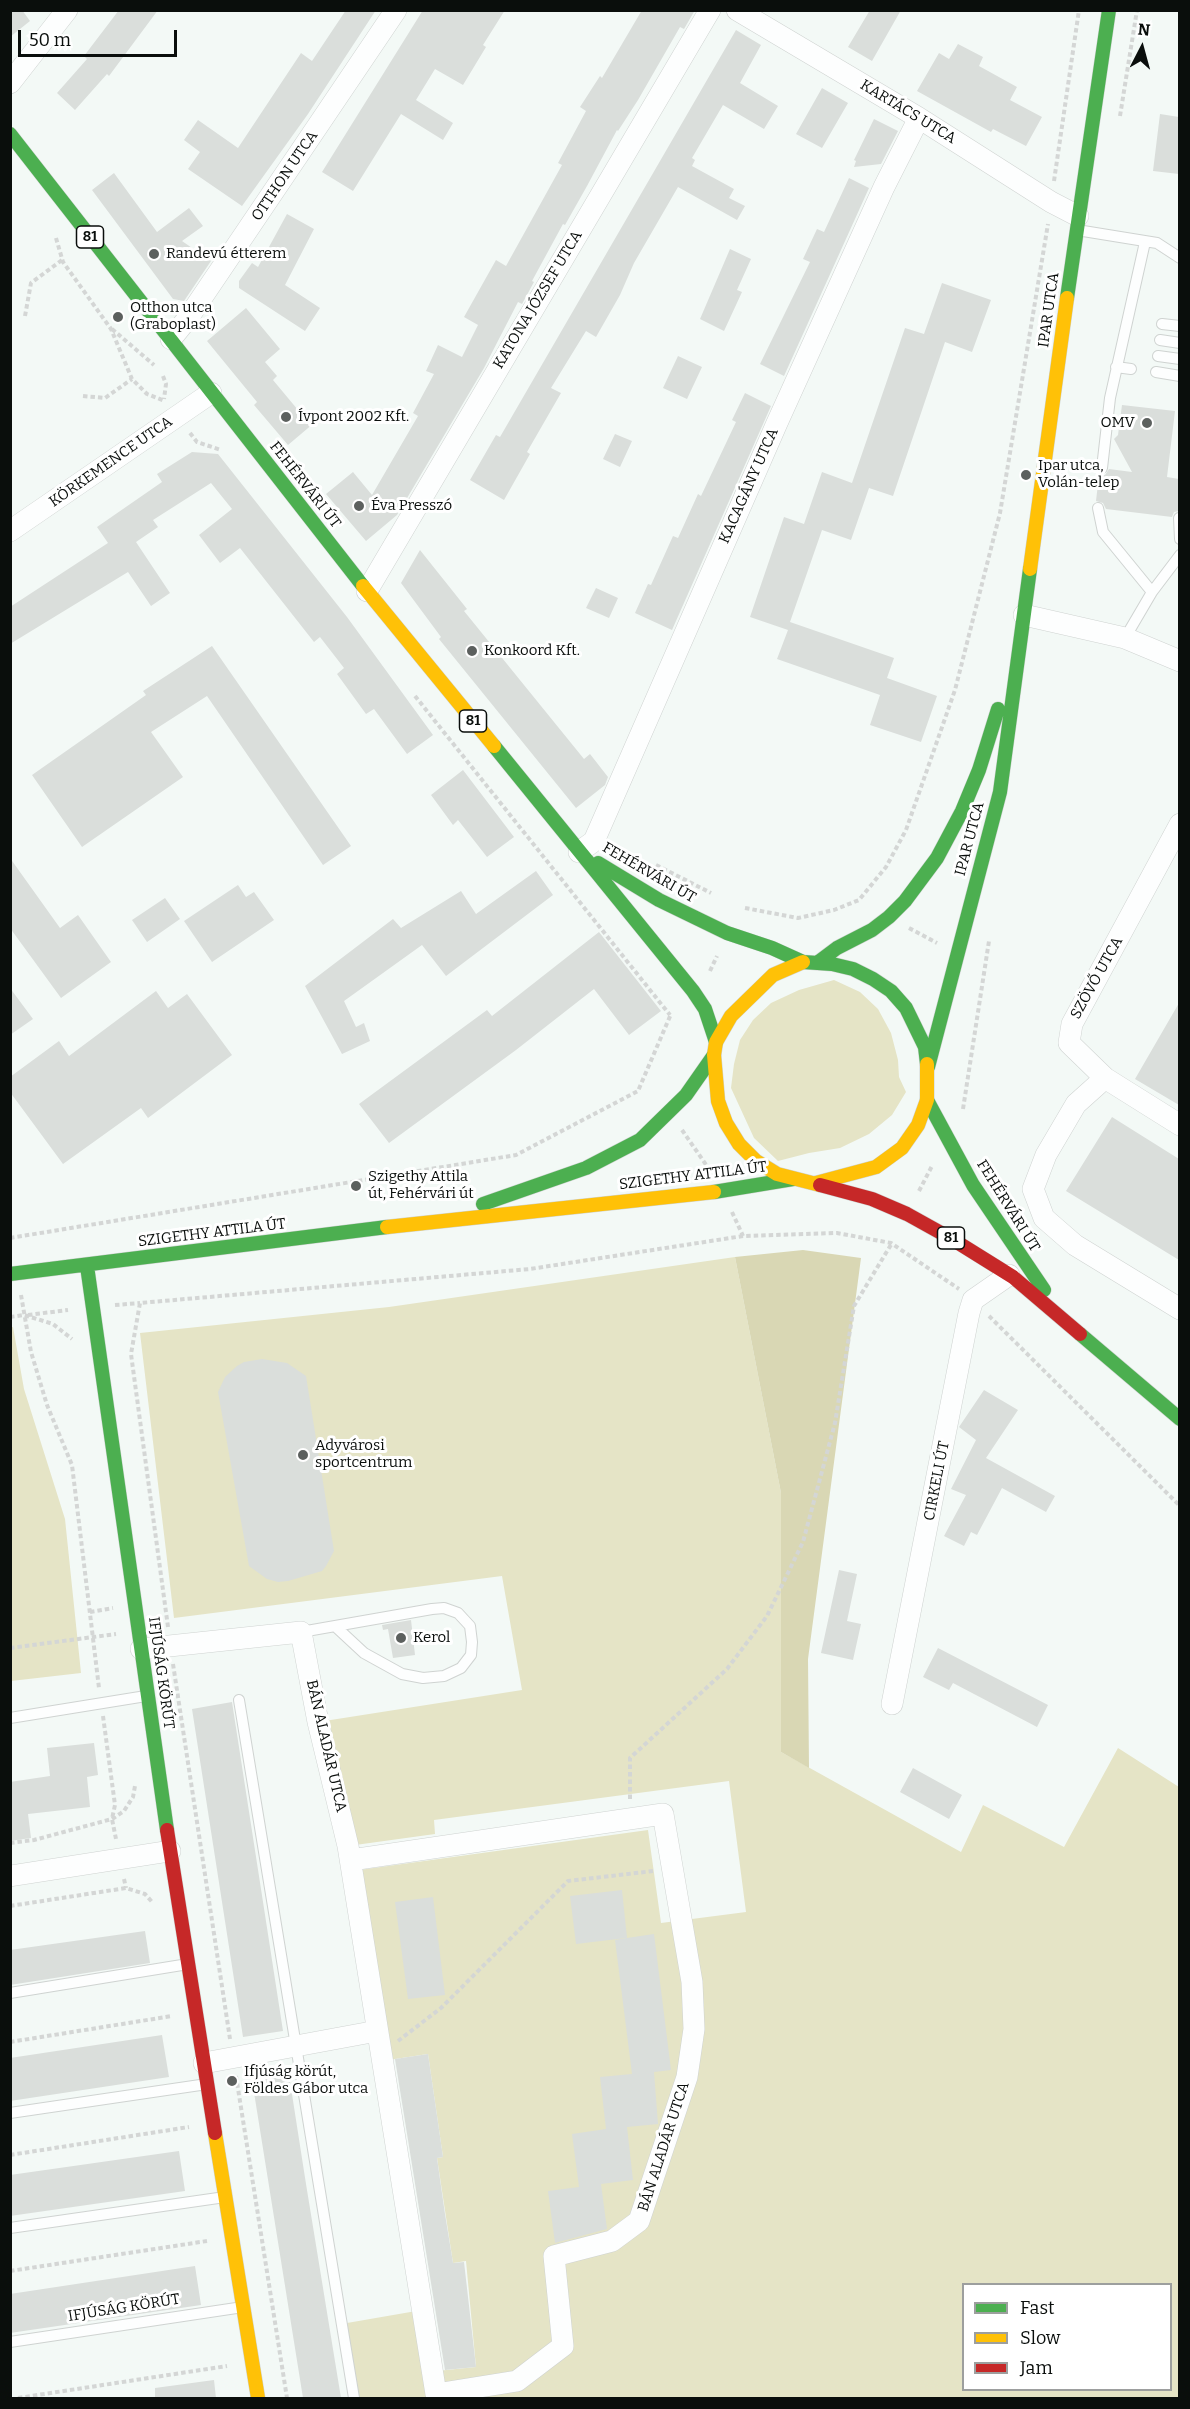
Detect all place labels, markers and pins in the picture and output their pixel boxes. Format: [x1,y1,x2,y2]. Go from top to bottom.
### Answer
place label: Randevú étterem [166,245,286,263]
marker: Randevú étterem [147,247,161,261]
place label: Otthon utca (Graboplast) [130,299,216,334]
marker: Otthon utca (Graboplast) [111,310,125,324]
place label: Ívpont 2002 Kft. [298,408,409,426]
marker: Ívpont 2002 Kft. [279,410,293,424]
place label: OMV [1100,414,1135,432]
marker: OMV [1140,416,1154,430]
place label: Ipar utca, Volán-telep [1038,457,1120,492]
marker: Ipar utca, Volán-telep [1019,468,1033,482]
place label: Éva Presszó [371,497,452,515]
marker: Éva Presszó [352,499,366,513]
place label: Konkoord Kft. [484,642,580,660]
marker: Konkoord Kft. [465,644,479,658]
place label: Szigethy Attila út, Fehérvári út [368,1168,474,1203]
marker: Szigethy Attila út, Fehérvári út [349,1179,363,1193]
place label: Adyvárosi sportcentrum [315,1437,412,1472]
marker: Adyvárosi sportcentrum [296,1448,310,1462]
place label: Kerol [413,1629,450,1647]
marker: Kerol [394,1631,408,1645]
place label: Ifjúság körút, Földes Gábor utca [244,2063,368,2098]
marker: Ifjúság körút, Földes Gábor utca [225,2074,239,2088]

